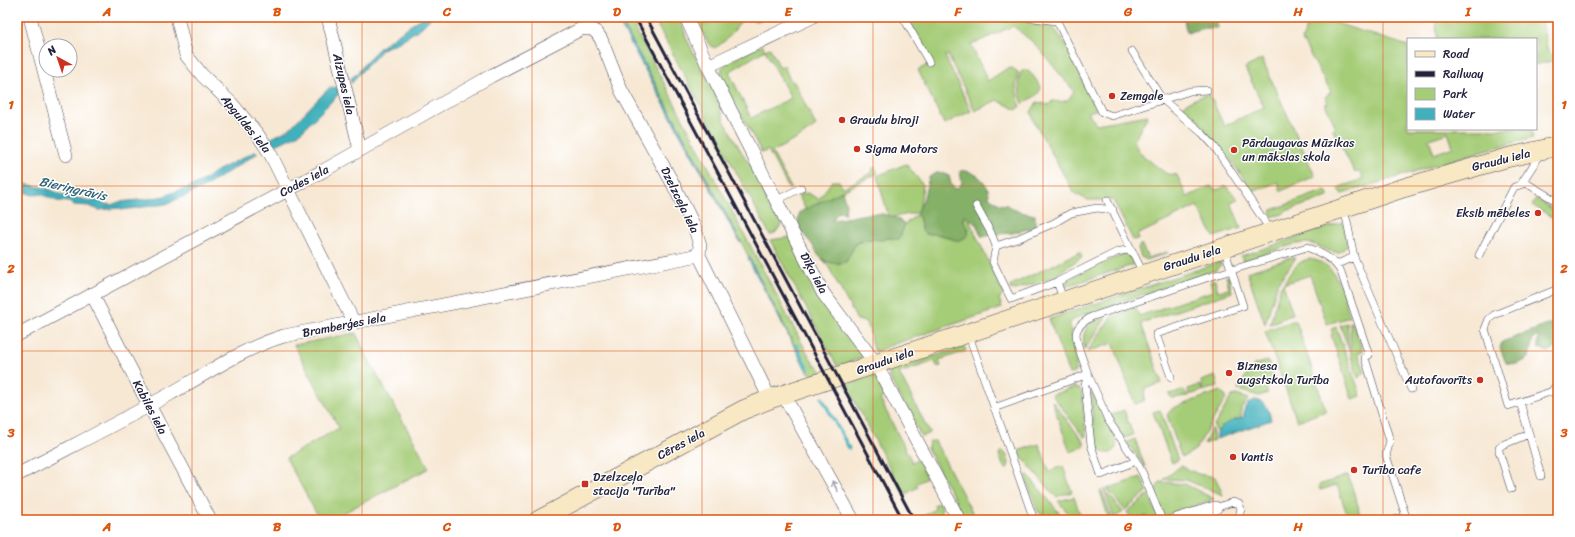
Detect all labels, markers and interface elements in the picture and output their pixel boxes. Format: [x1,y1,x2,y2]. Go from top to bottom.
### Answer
text: A [102,0,111,23]
text: B [273,0,282,23]
text: C [442,0,452,23]
text: D [613,0,621,23]
text: E [784,0,793,23]
text: F [953,0,962,23]
text: G [1123,0,1133,23]
text: H [1292,0,1303,23]
text: I [1464,0,1472,23]
north arrow [38,38,78,78]
legend [1407,38,1537,130]
text: N [42,41,61,61]
text: Road [1443,43,1470,65]
street label: Aizupes iela [326,50,362,117]
text: Railway [1443,63,1484,85]
text: Park [1443,83,1468,105]
place label: Zemgale [1120,85,1163,107]
street label: Apguldes iela [215,89,277,159]
marker: Zemgale [1107,91,1117,101]
text: 1 [8,93,14,116]
text: 1 [1561,93,1567,116]
text: Water [1443,103,1476,125]
place label: Graudu biroji [850,109,919,131]
marker: Graudu biroji [837,115,847,125]
place label: Pārdaugavas Mūzikas un mākslas skola [1242,132,1355,168]
place label: Sigma Motors [865,138,938,160]
street label: Graudu iela [1469,142,1533,178]
marker: Sigma Motors [852,144,862,154]
marker: Pārdaugavas Mūzikas un mākslas skola [1229,145,1239,155]
street label: Codes iela [275,158,334,203]
street label: Dzelzceļa iela [654,163,706,237]
water label: Bieriņgrāvis [37,170,111,208]
place label: Eksib mēbeles [1456,202,1530,224]
marker: Eksib mēbeles [1533,208,1543,218]
street label: Graudu iela [1160,238,1224,278]
street label: Dīķa iela [794,248,834,298]
text: 2 [6,257,15,280]
text: 2 [1559,257,1568,280]
street label: Bramberģes iela [300,306,388,344]
street label: Graudu iela [853,341,917,381]
place label: Biznesa augstskola Turība [1237,355,1329,391]
marker: Biznesa augstskola Turība [1224,368,1234,378]
place label: Autofavorīts [1404,369,1472,391]
marker: Autofavorīts [1475,375,1485,385]
street label: Kabiles iela [126,376,174,438]
text: 3 [6,421,15,444]
text: 3 [1559,421,1568,444]
street label: Cēres iela [653,422,709,466]
place label: Vantis [1241,446,1273,468]
marker: Vantis [1228,452,1238,462]
place label: Turība cafe [1362,459,1421,481]
marker: Turība cafe [1349,465,1359,475]
place label: Dzelzceļa stacija "Turība" [592,466,676,502]
marker: Dzelzceļa stacija "Turība" [580,479,590,489]
one-way arrow [830,480,838,492]
text: A [102,515,111,537]
text: B [273,515,282,537]
text: C [442,515,452,537]
text: D [613,515,621,537]
text: E [784,515,793,537]
text: F [953,515,962,537]
text: G [1123,515,1133,537]
text: H [1292,515,1303,537]
text: I [1464,515,1472,537]

